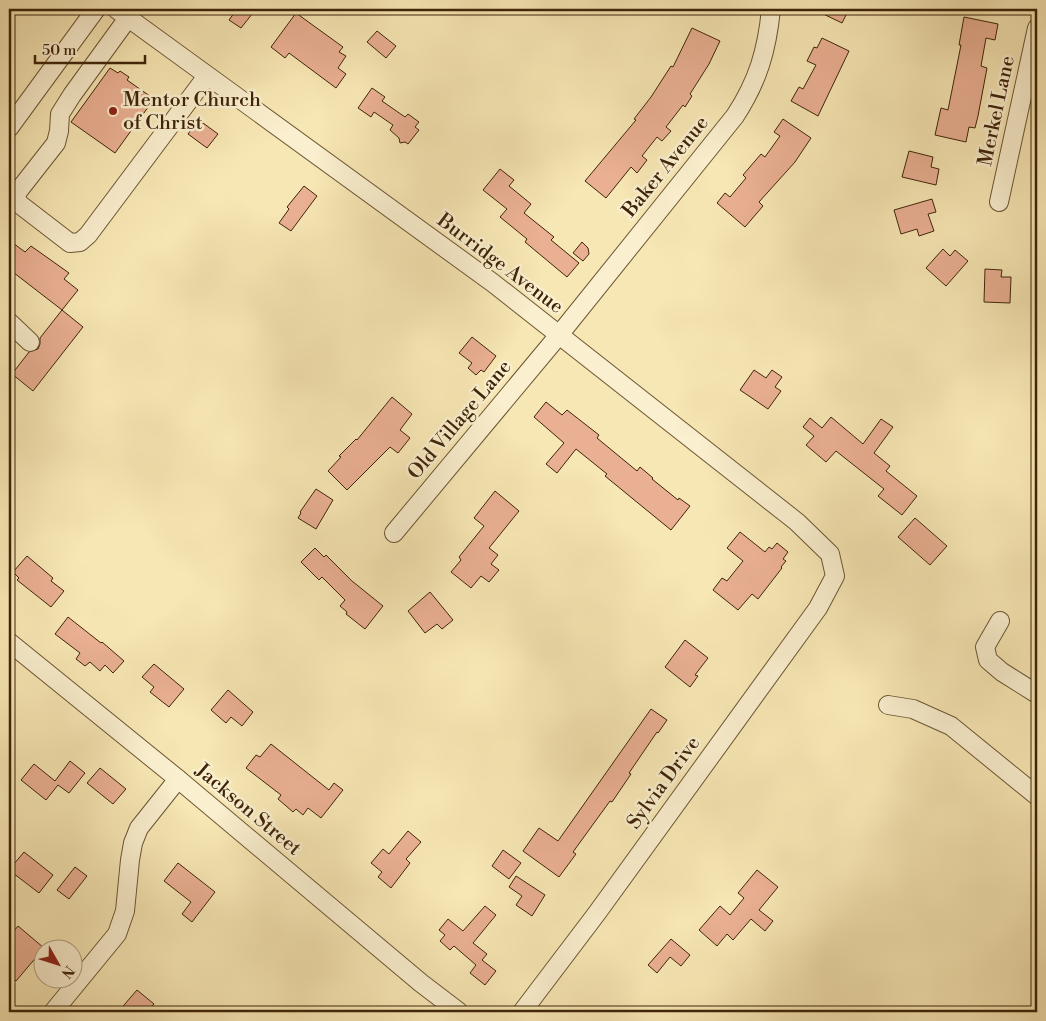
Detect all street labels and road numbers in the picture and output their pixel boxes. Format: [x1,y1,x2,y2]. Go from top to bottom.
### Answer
street label: Merkel Lane [973,54,1021,168]
street label: Baker Avenue [617,111,714,224]
street label: Burridge Avenue [431,208,568,320]
street label: Old Village Lane [403,355,517,485]
street label: Sylvia Drive [622,732,706,834]
street label: Jackson Street [189,758,306,861]

